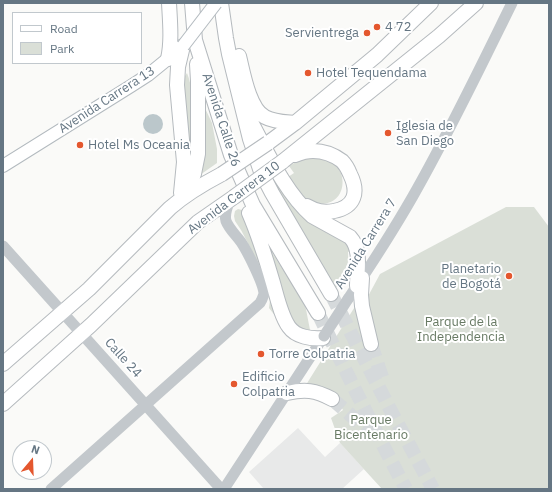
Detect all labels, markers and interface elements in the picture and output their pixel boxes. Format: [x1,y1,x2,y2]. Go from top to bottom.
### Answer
legend [12,12,142,64]
place label: 4 72 [385,19,411,35]
text: Road [50,21,78,36]
marker: 4 72 [372,22,382,32]
place label: Servientrega [285,25,359,41]
marker: Servientrega [362,28,372,38]
text: Park [50,41,74,56]
street label: Avenida Carrera 13 [56,63,158,137]
place label: Hotel Tequendama [316,65,427,81]
marker: Hotel Tequendama [303,68,313,78]
street label: Avenida Calle 26 [199,71,243,169]
place label: Iglesia de San Diego [396,118,454,149]
marker: Iglesia de San Diego [383,128,393,138]
place label: Hotel Ms Oceania [88,137,190,153]
marker: Hotel Ms Oceania [75,140,85,150]
street label: Avenida Carrera 10 [185,158,283,238]
street label: Avenida Carrera 7 [332,196,400,292]
place label: Planetario de Bogotá [441,261,501,292]
marker: Planetario de Bogotá [504,271,514,281]
park label: Parque de la Independencia [417,314,505,345]
street label: Calle 24 [101,335,145,381]
place label: Torre Colpatria [269,346,355,362]
marker: Torre Colpatria [256,349,266,359]
place label: Edificio Colpatria [242,369,295,400]
marker: Edificio Colpatria [229,379,239,389]
park label: Parque Bicentenario [334,412,408,443]
north arrow [12,440,52,480]
text: N [30,442,42,458]

